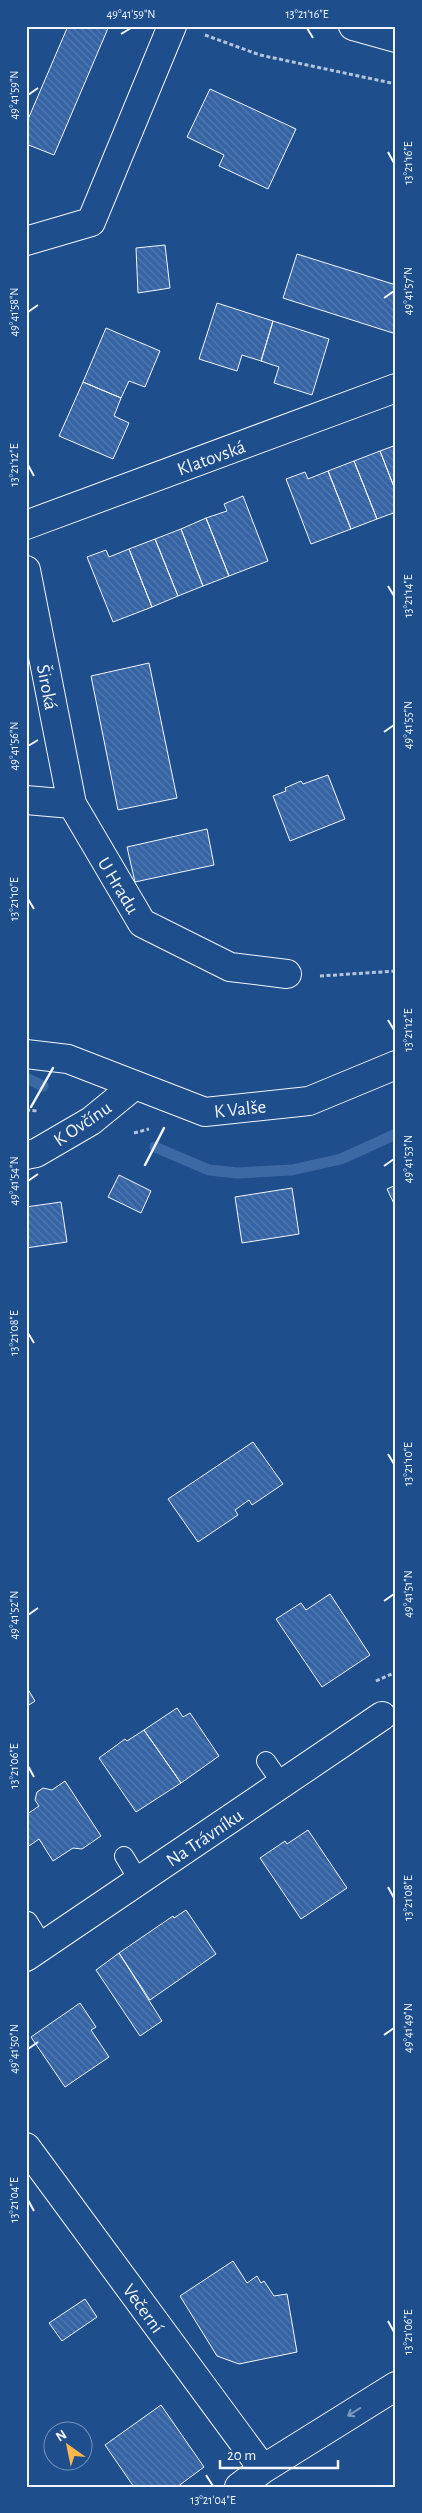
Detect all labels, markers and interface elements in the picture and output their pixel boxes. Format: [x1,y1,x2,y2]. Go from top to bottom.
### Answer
text: 49°41'59"N [106,8,156,20]
text: 13°21'16"E [285,8,329,20]
text: 49°41'59"N [8,70,20,120]
text: 13°21'16"E [402,141,414,185]
text: 49°41'57"N [402,267,414,315]
text: 49°41'58"N [8,287,20,337]
street label: Klatovská [175,437,248,479]
text: 13°21'12"E [8,443,20,486]
text: 13°21'14"E [402,574,414,618]
street label: Široká [33,662,62,712]
text: 49°41'55"N [402,701,414,749]
text: 49°41'56"N [8,721,20,771]
street label: U Hradu [94,854,142,918]
text: 13°21'10"E [8,877,20,921]
text: 13°21'12"E [402,1008,414,1051]
street label: K Valše [213,1097,267,1122]
street label: K Ovčínu [51,1098,115,1150]
text: 49°41'53"N [402,1135,414,1183]
text: 49°41'54"N [8,1156,20,1206]
text: 13°21'08"E [8,1310,20,1356]
text: 13°21'10"E [402,1442,414,1486]
text: 49°41'51"N [402,1570,414,1618]
text: 49°41'52"N [8,1591,20,1639]
text: 13°21'06"E [8,1743,20,1789]
street label: Na Trávníku [163,1806,247,1871]
text: 13°21'08"E [402,1875,414,1921]
text: 49°41'49"N [402,2003,414,2053]
text: 49°41'50"N [8,2024,20,2074]
text: 13°21'04"E [8,2177,20,2223]
street label: Večerní [119,2281,167,2337]
text: 13°21'06"E [402,2309,414,2355]
one-way arrow [348,2407,362,2417]
north arrow [42,2420,92,2470]
text: N [54,2427,69,2444]
scale bar [220,2438,337,2470]
text: 20 m [227,2448,256,2463]
text: 13°21'04"E [190,2494,236,2506]

